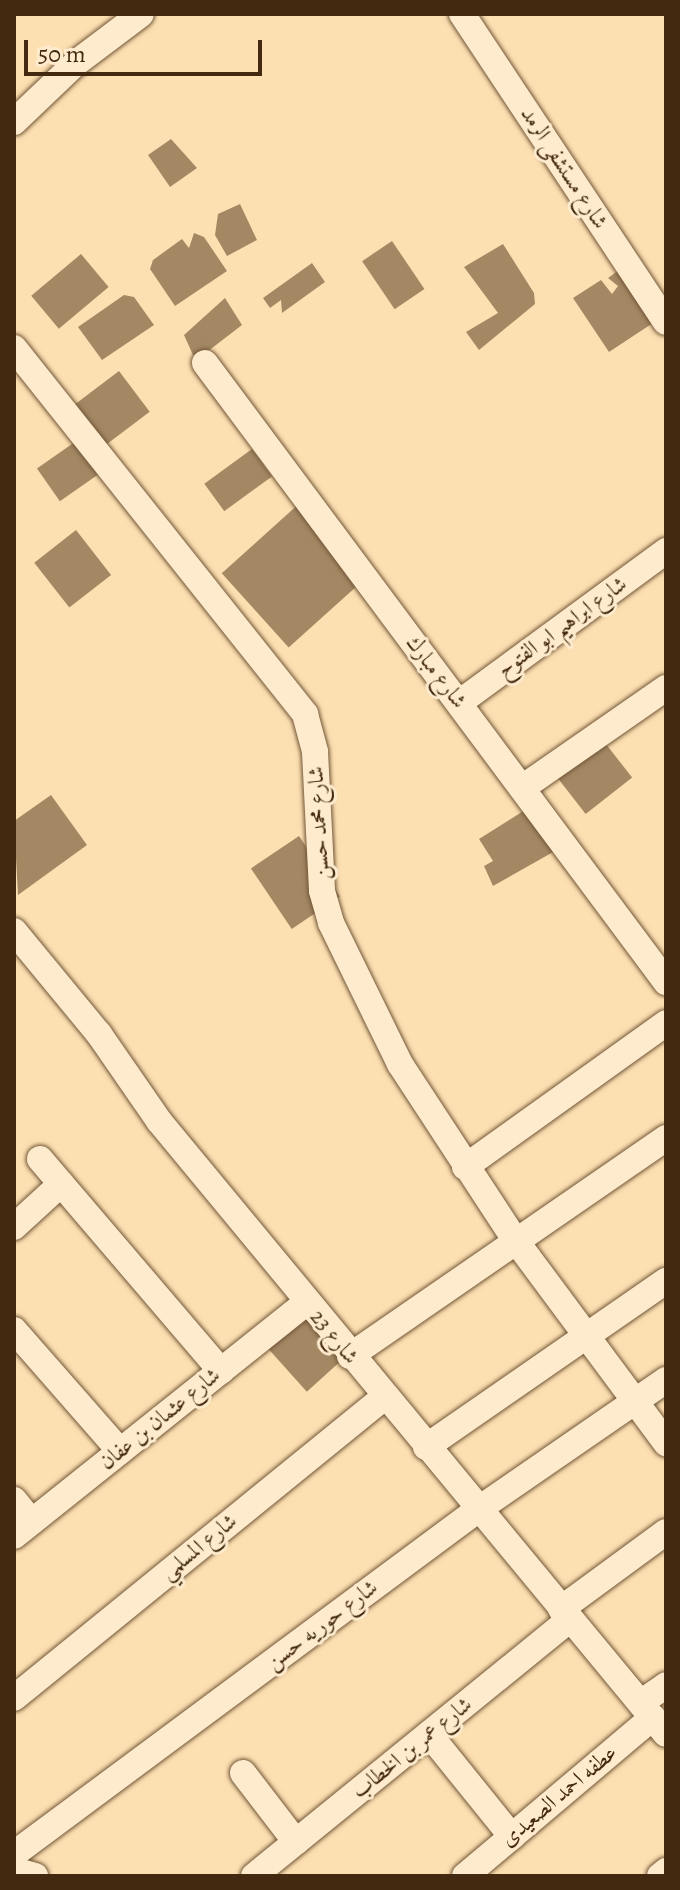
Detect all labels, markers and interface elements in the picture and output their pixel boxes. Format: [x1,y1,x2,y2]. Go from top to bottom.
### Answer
scale bar [28,24,266,74]
text: 50 m [38,38,86,70]
street label: شارع مستشفى الرمد [515,102,613,234]
street label: شارع ابراهيم ابو الفتوح [492,571,632,683]
street label: شارع مبارك [400,630,472,714]
street label: شارع محمد حسن [303,766,335,880]
street label: شارع 23 [304,1305,364,1369]
street label: شارع عثمان بن عفان [94,1362,226,1476]
street label: شارع المسلمي [155,1508,243,1586]
street label: شارع حوريه حسن [261,1574,383,1676]
street label: شارع عمر بن الخطاب [347,1691,477,1805]
street label: عطفه احمد الصعيدى [495,1740,623,1852]

